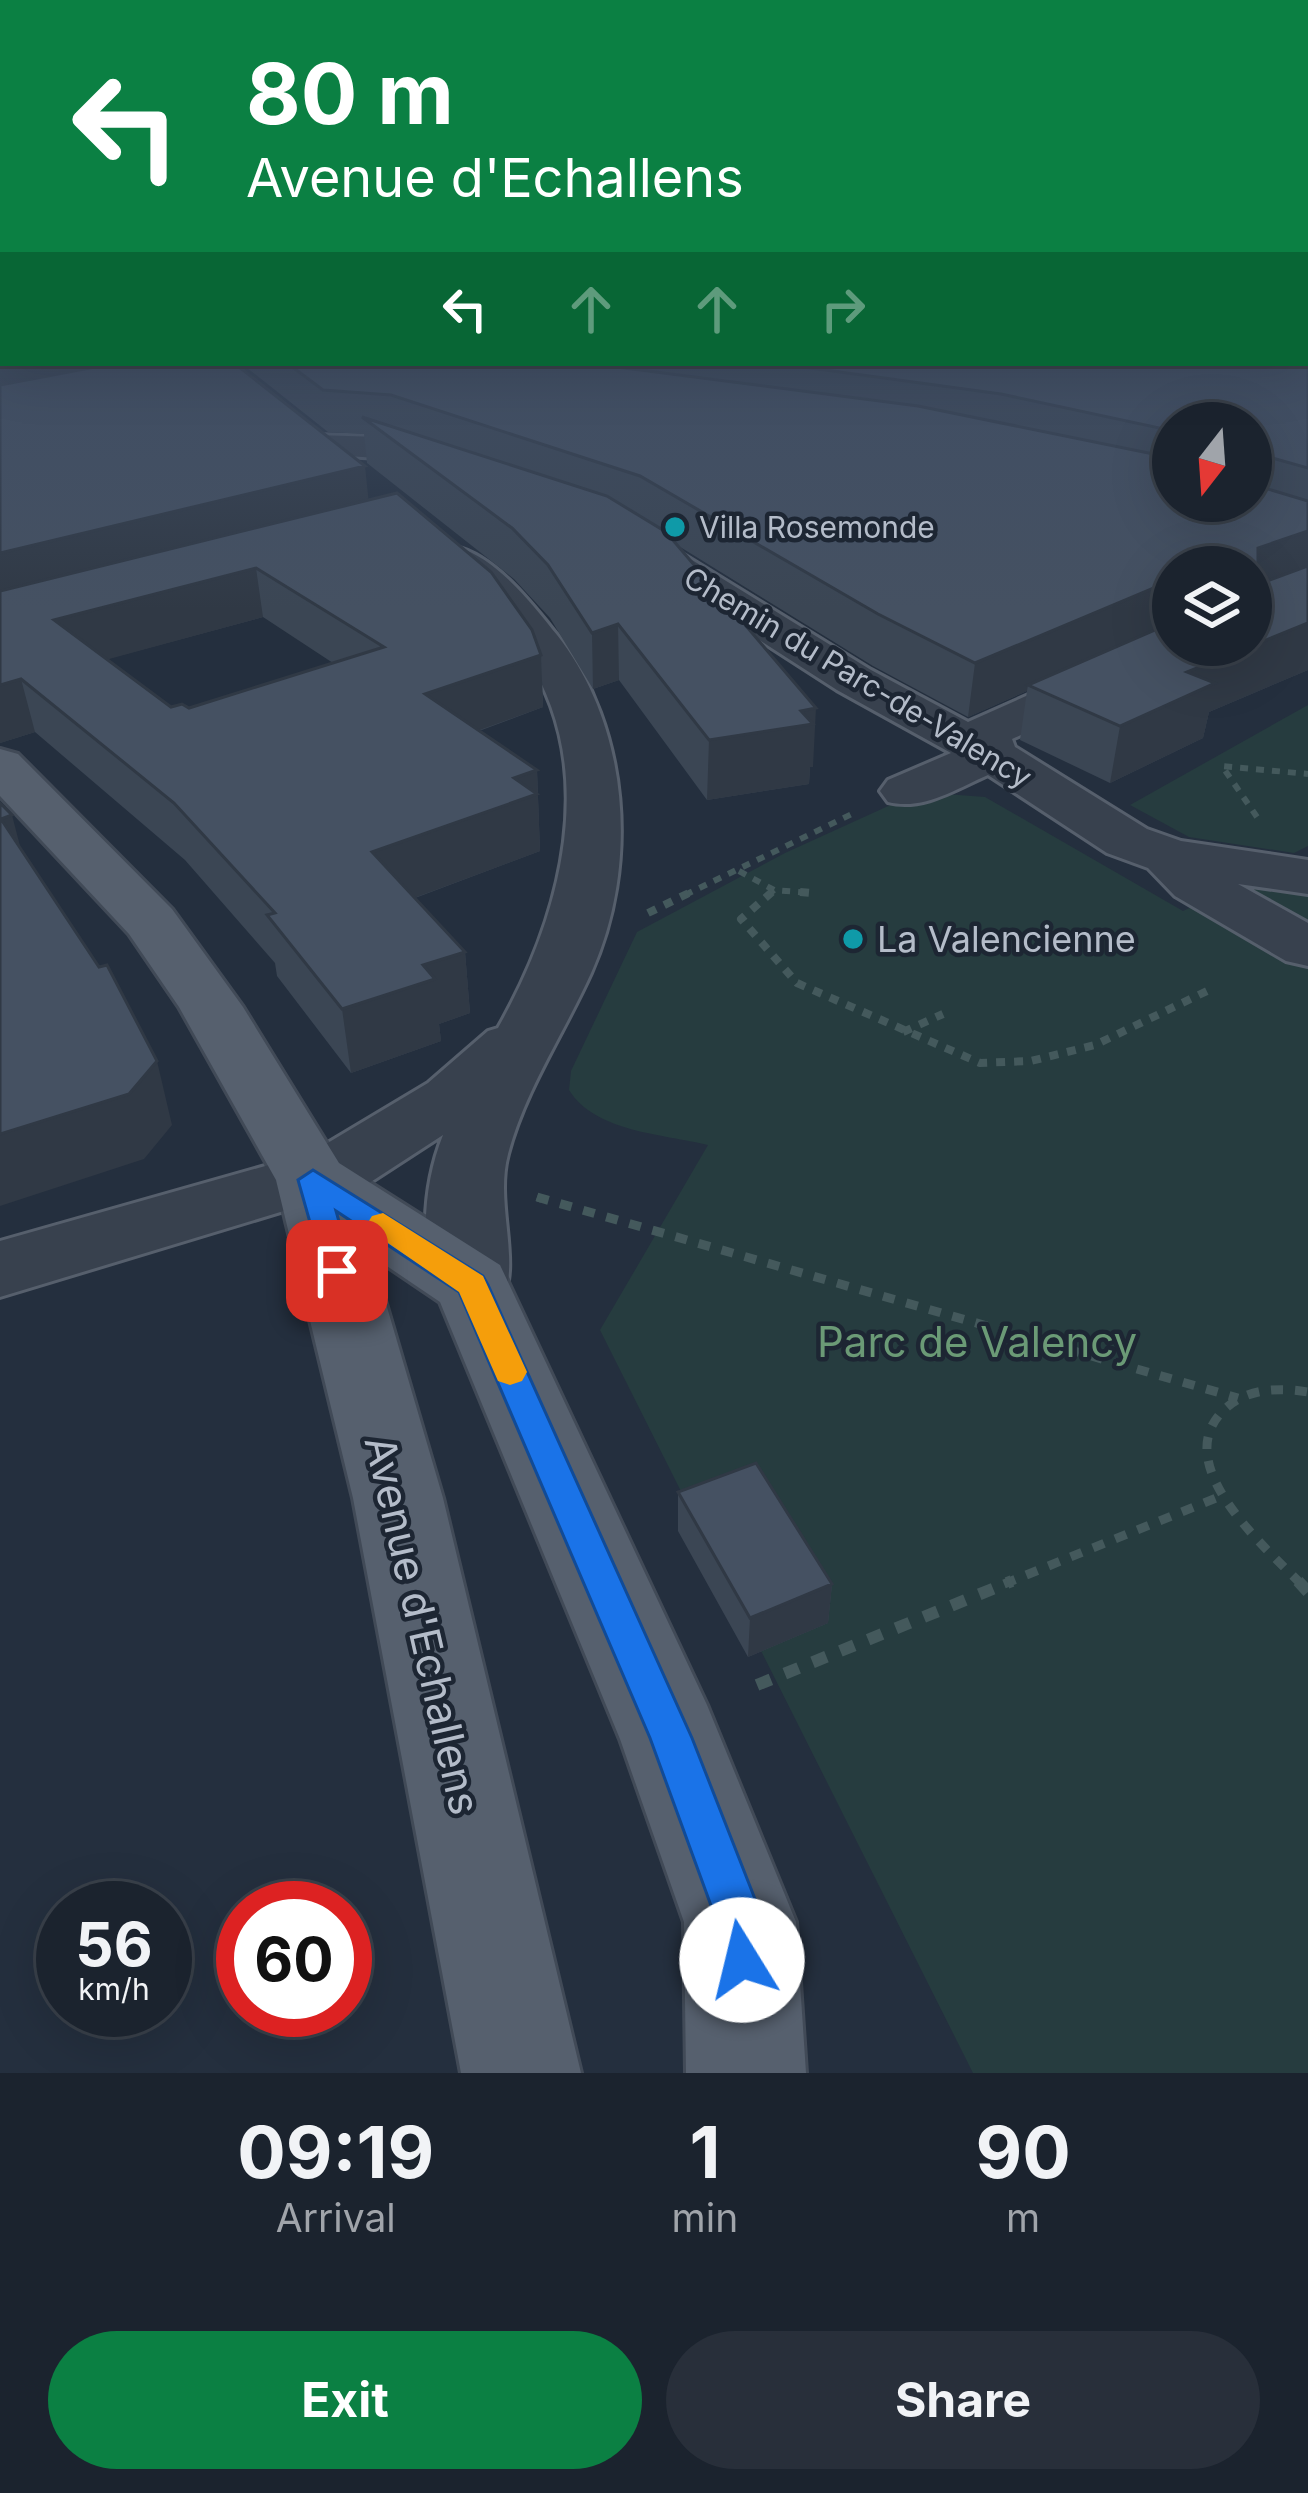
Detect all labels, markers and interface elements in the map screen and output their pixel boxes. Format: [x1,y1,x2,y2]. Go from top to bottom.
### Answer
text: 80 m [246,43,454,144]
icon: left [48,48,204,204]
text: Avenue d'Echallens [246,145,744,210]
icon: left [432,276,498,342]
icon: ahead [558,276,624,342]
icon: ahead [684,276,750,342]
icon: right [810,276,876,342]
north arrow [1152,402,1272,522]
map controls [1152,402,1272,666]
place label: Villa Rosemonde [699,509,935,545]
marker: Villa Rosemonde [662,514,688,540]
button: layers [1152,546,1272,666]
street label: Chemin du Parc-de-Valency [678,559,1038,795]
place label: La Valencienne [877,917,1136,961]
marker: La Valencienne [840,926,866,952]
pin [286,1220,388,1322]
icon: arrive [304,1238,370,1304]
park label: Parc de Valency [817,1316,1137,1367]
street label: Avenue d'Echallens [355,1431,491,1819]
speed limit sign: 60 [216,1881,372,2037]
position arrow [679,1897,805,2023]
text: 56 [75,1908,153,1980]
text: km/h [78,1971,150,2007]
text: 09:19 [237,2108,434,2195]
text: 1 [689,2108,720,2195]
text: 90 [975,2108,1071,2195]
text: Arrival [276,2194,396,2241]
text: min [672,2194,738,2241]
text: m [1006,2194,1040,2241]
button: Exit [48,2331,642,2469]
button: Share [666,2331,1260,2469]

